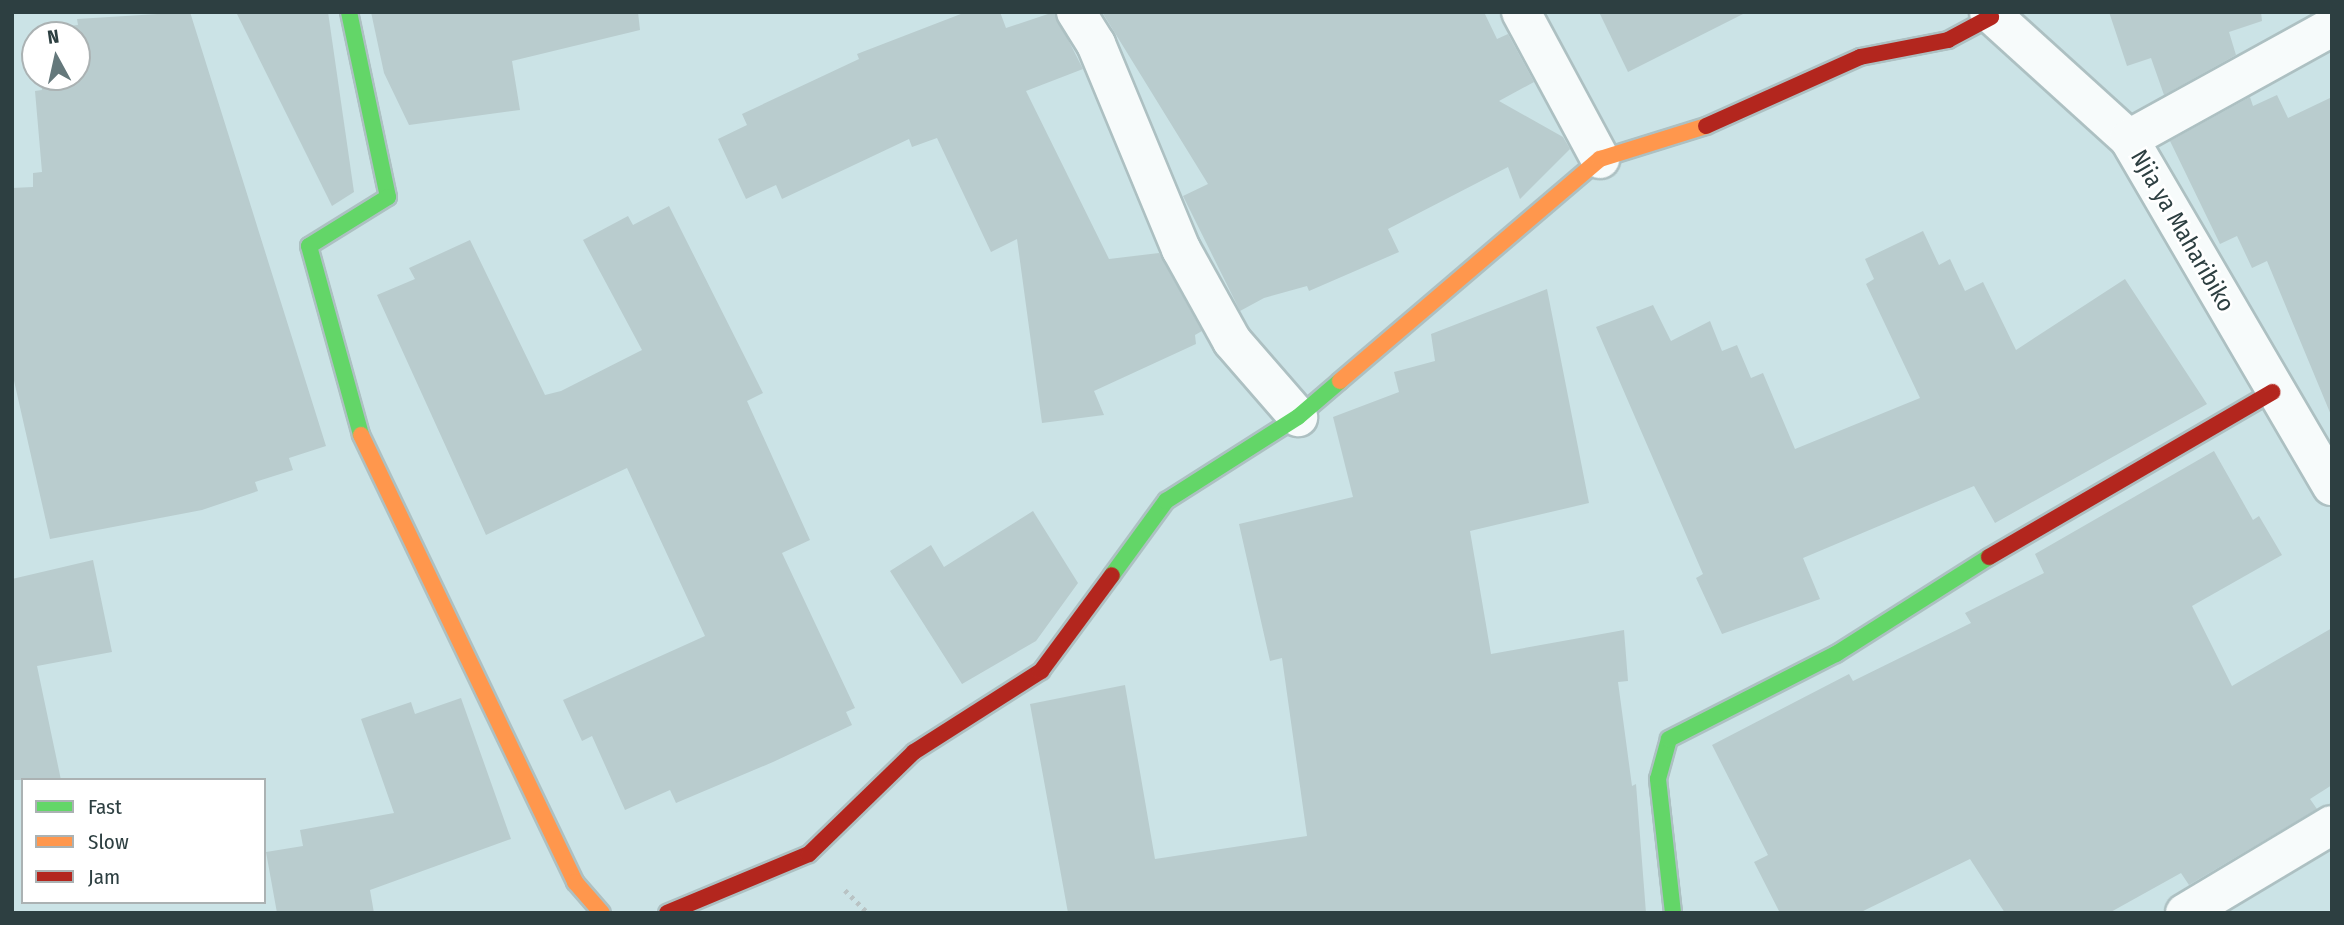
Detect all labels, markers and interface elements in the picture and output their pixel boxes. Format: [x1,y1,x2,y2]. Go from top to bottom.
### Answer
north arrow [21,21,91,91]
text: N [46,25,61,49]
street label: Njia ya Maharibiko [2124,145,2240,317]
legend [21,778,266,904]
text: Fast [88,794,122,820]
text: Slow [88,829,129,855]
text: Jam [88,864,120,890]

